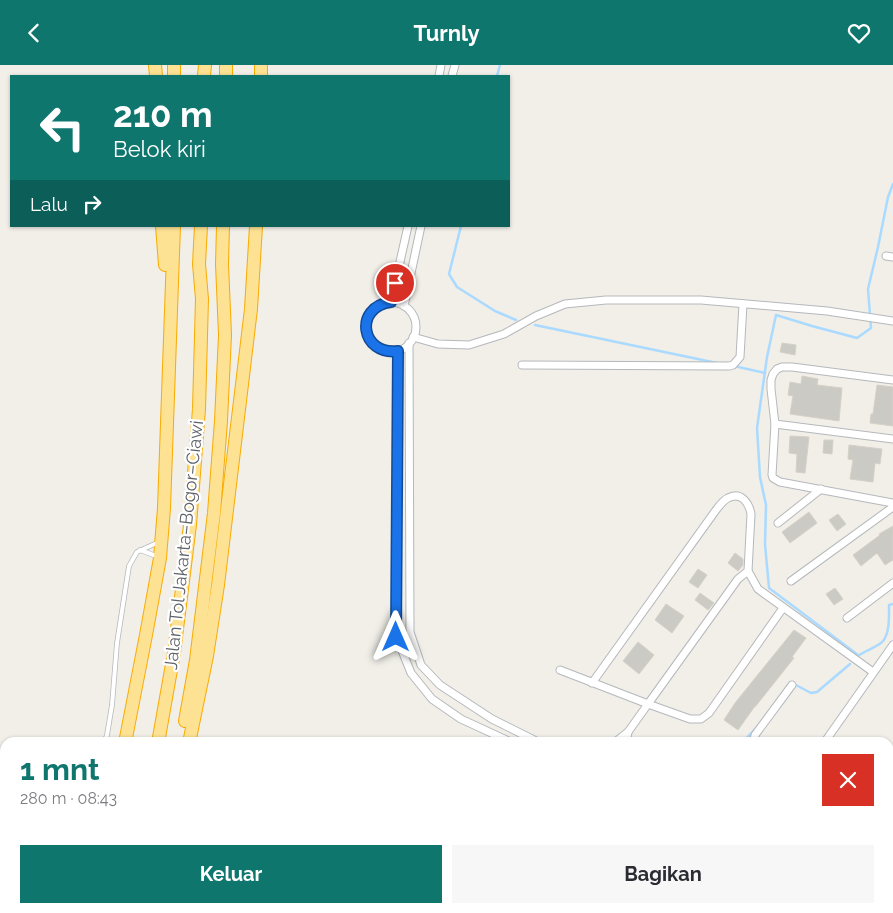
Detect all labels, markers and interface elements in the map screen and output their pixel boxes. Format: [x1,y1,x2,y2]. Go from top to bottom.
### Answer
icon: back [20,19,48,47]
icon: heart [845,19,873,47]
text: Turnly [413,20,480,46]
text: 210 m [113,94,213,135]
icon: left [30,95,95,160]
text: Belok kiri [113,136,206,162]
icon: right [78,190,106,218]
text: Lalu [30,193,68,215]
pin [374,262,416,304]
icon: arrive [381,269,409,297]
street label: Jalan Tol Jakarta–Bogor–Ciawi [160,419,207,671]
position arrow [369,610,421,662]
text: 1 mnt [20,752,100,787]
button: close [822,754,874,806]
text: 280 m · 08:43 [20,789,117,808]
button: Keluar [20,845,442,903]
button: Bagikan [452,845,874,903]

